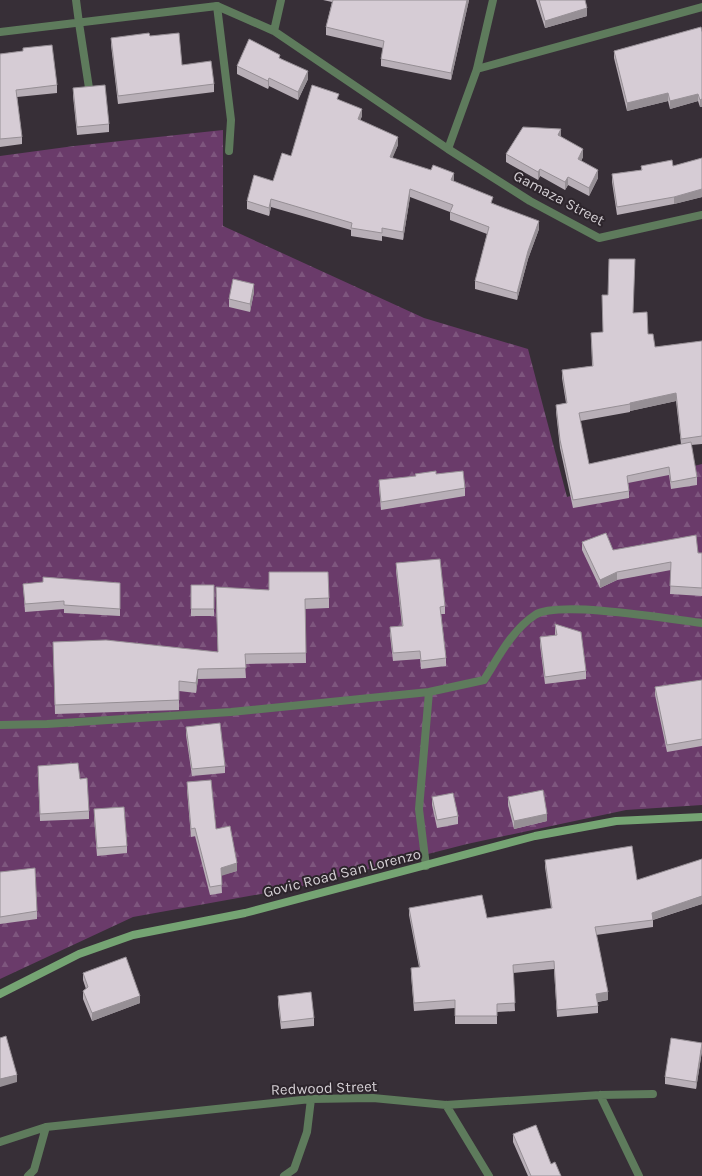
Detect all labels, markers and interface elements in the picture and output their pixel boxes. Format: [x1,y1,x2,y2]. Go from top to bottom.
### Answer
street label: Gamaza Street [510,167,608,230]
street label: Govic Road San Lorenzo [261,845,423,901]
street label: Redwood Street [270,1077,378,1099]

